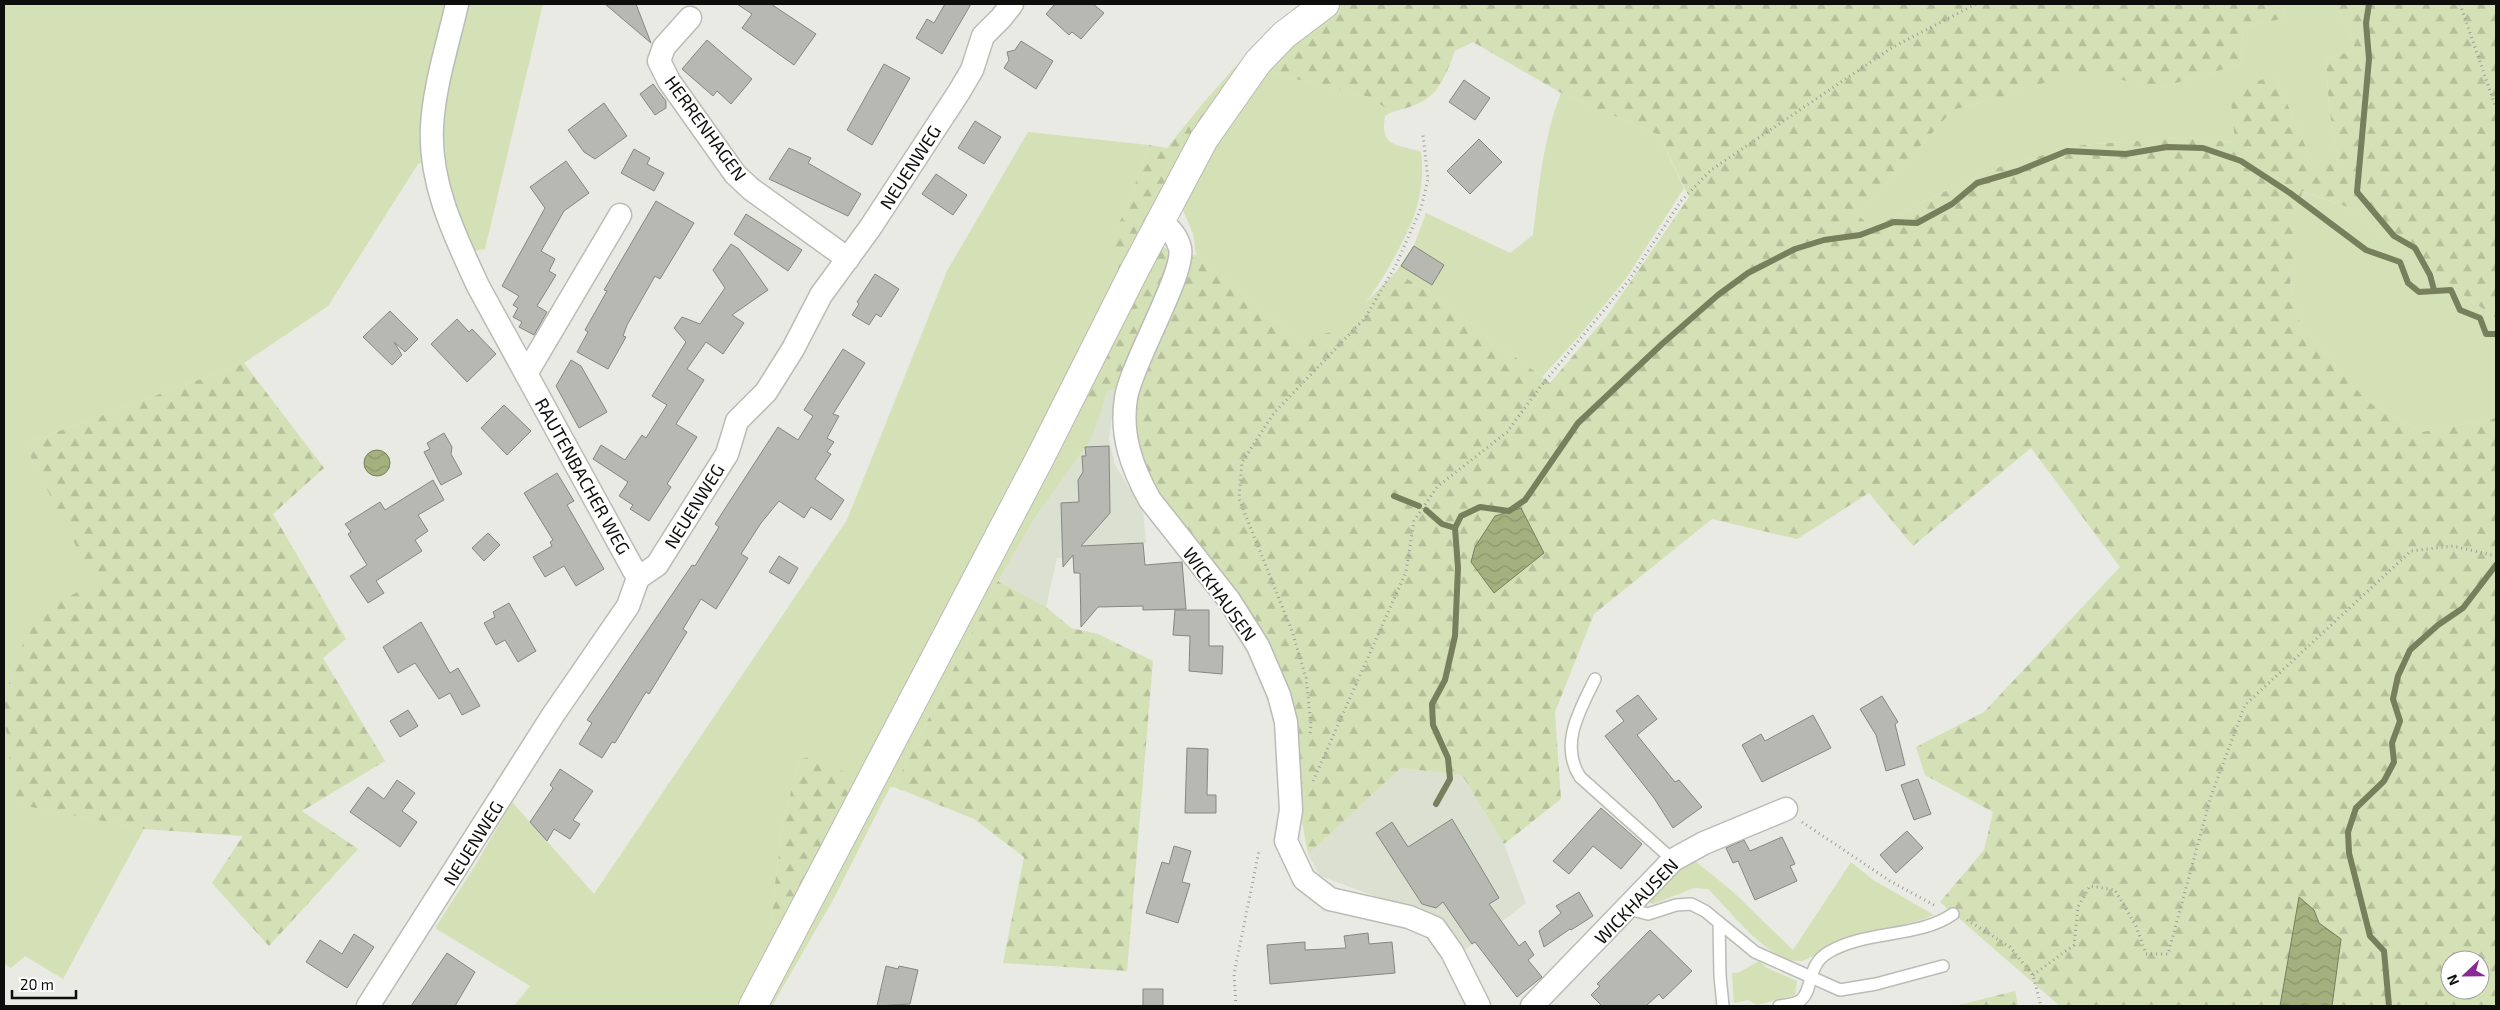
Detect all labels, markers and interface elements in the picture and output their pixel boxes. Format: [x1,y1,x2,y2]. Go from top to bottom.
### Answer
street label: HERRENHAGEN [661,71,751,185]
street label: NEUENWEG [875,121,945,213]
street label: RAUTENBACHER WEG [531,394,635,558]
street label: NEUENWEG [659,460,729,552]
street label: WICKHAUSEN [1179,543,1261,645]
street label: NEUENWEG [438,797,508,889]
street label: WICKHAUSEN [1590,854,1682,948]
north arrow [2440,950,2490,1000]
scale bar [12,968,76,1000]
text: N [2443,972,2462,988]
text: 20 m [20,975,54,993]

